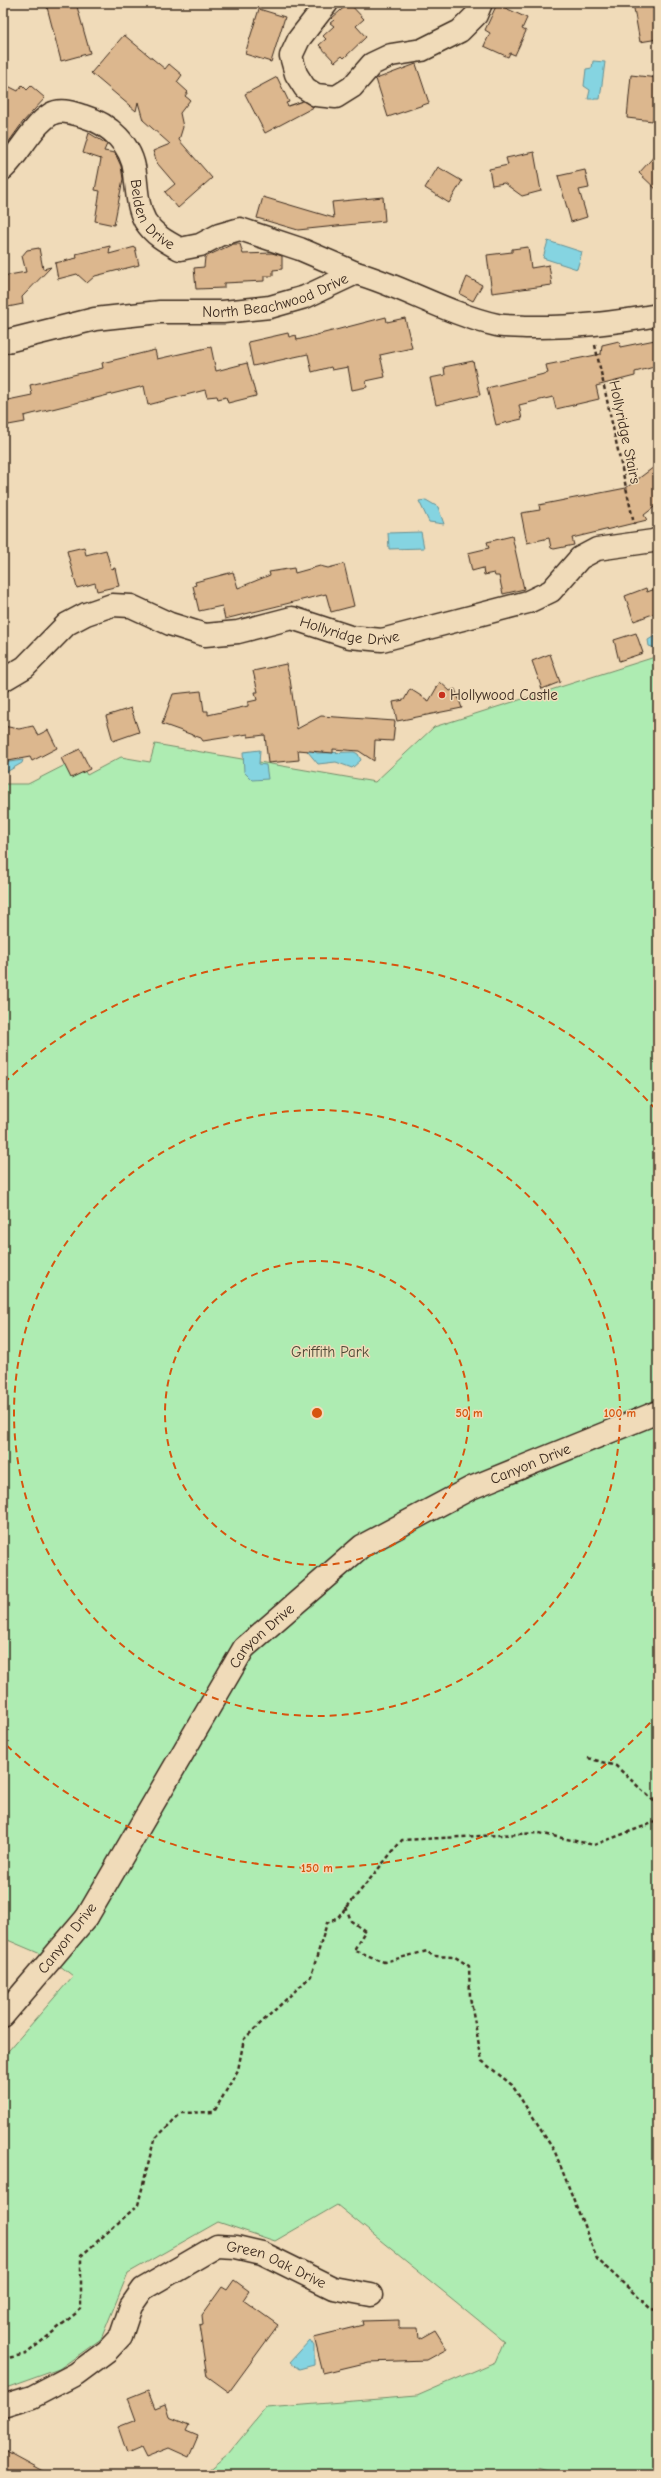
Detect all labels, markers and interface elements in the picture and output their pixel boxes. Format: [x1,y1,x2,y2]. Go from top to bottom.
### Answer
street label: Belden Drive [127,178,178,254]
street label: North Beachwood Drive [202,269,351,321]
street label: Hollyridge Stairs [605,379,645,485]
street label: Hollyridge Drive [297,612,402,649]
place label: Hollywood Castle [450,686,558,704]
marker: Hollywood Castle [437,690,447,700]
park label: Griffith Park [291,1343,370,1361]
centre of rings [310,1406,324,1420]
text: 50 m [455,1406,483,1420]
text: 100 m [604,1406,636,1420]
street label: Canyon Drive [487,1439,574,1488]
street label: Canyon Drive [225,1600,298,1672]
text: 150 m [301,1861,333,1875]
street label: Canyon Drive [34,1898,101,1977]
street label: Green Oak Drive [226,2238,330,2292]

